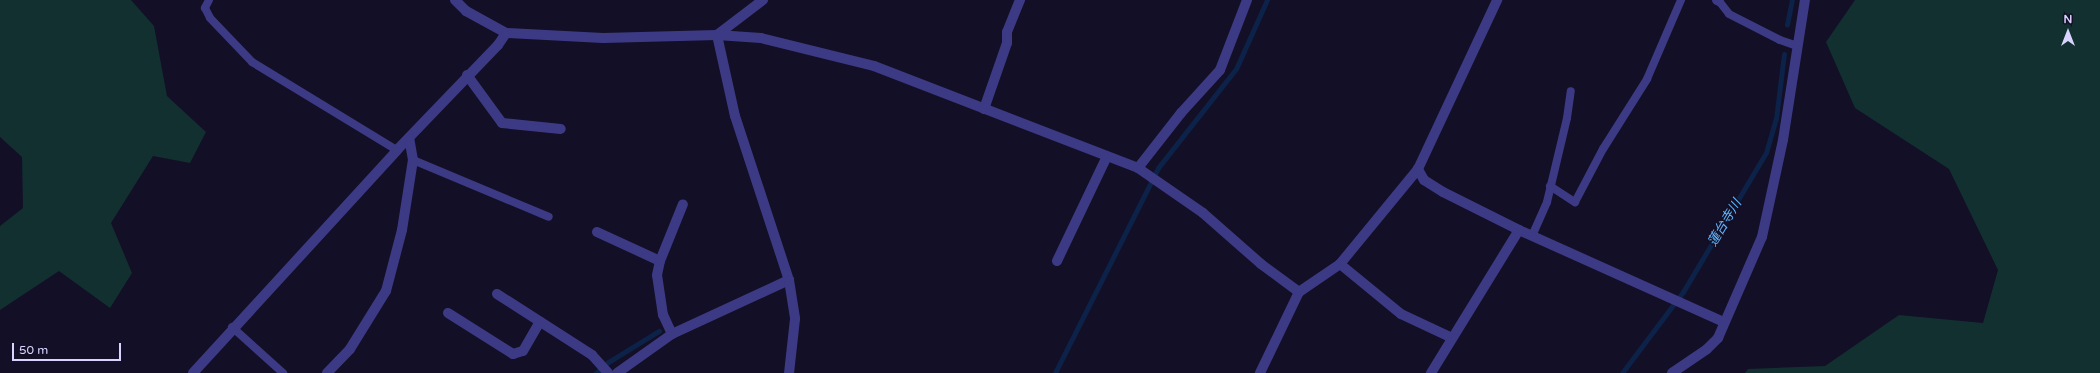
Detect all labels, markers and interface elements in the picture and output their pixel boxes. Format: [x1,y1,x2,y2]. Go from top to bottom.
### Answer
north arrow [2048,12,2088,52]
text: N [2064,13,2072,26]
water label: 蓮台寺川 [1705,197,1745,249]
scale bar [14,335,123,361]
text: 50 m [19,343,48,357]

